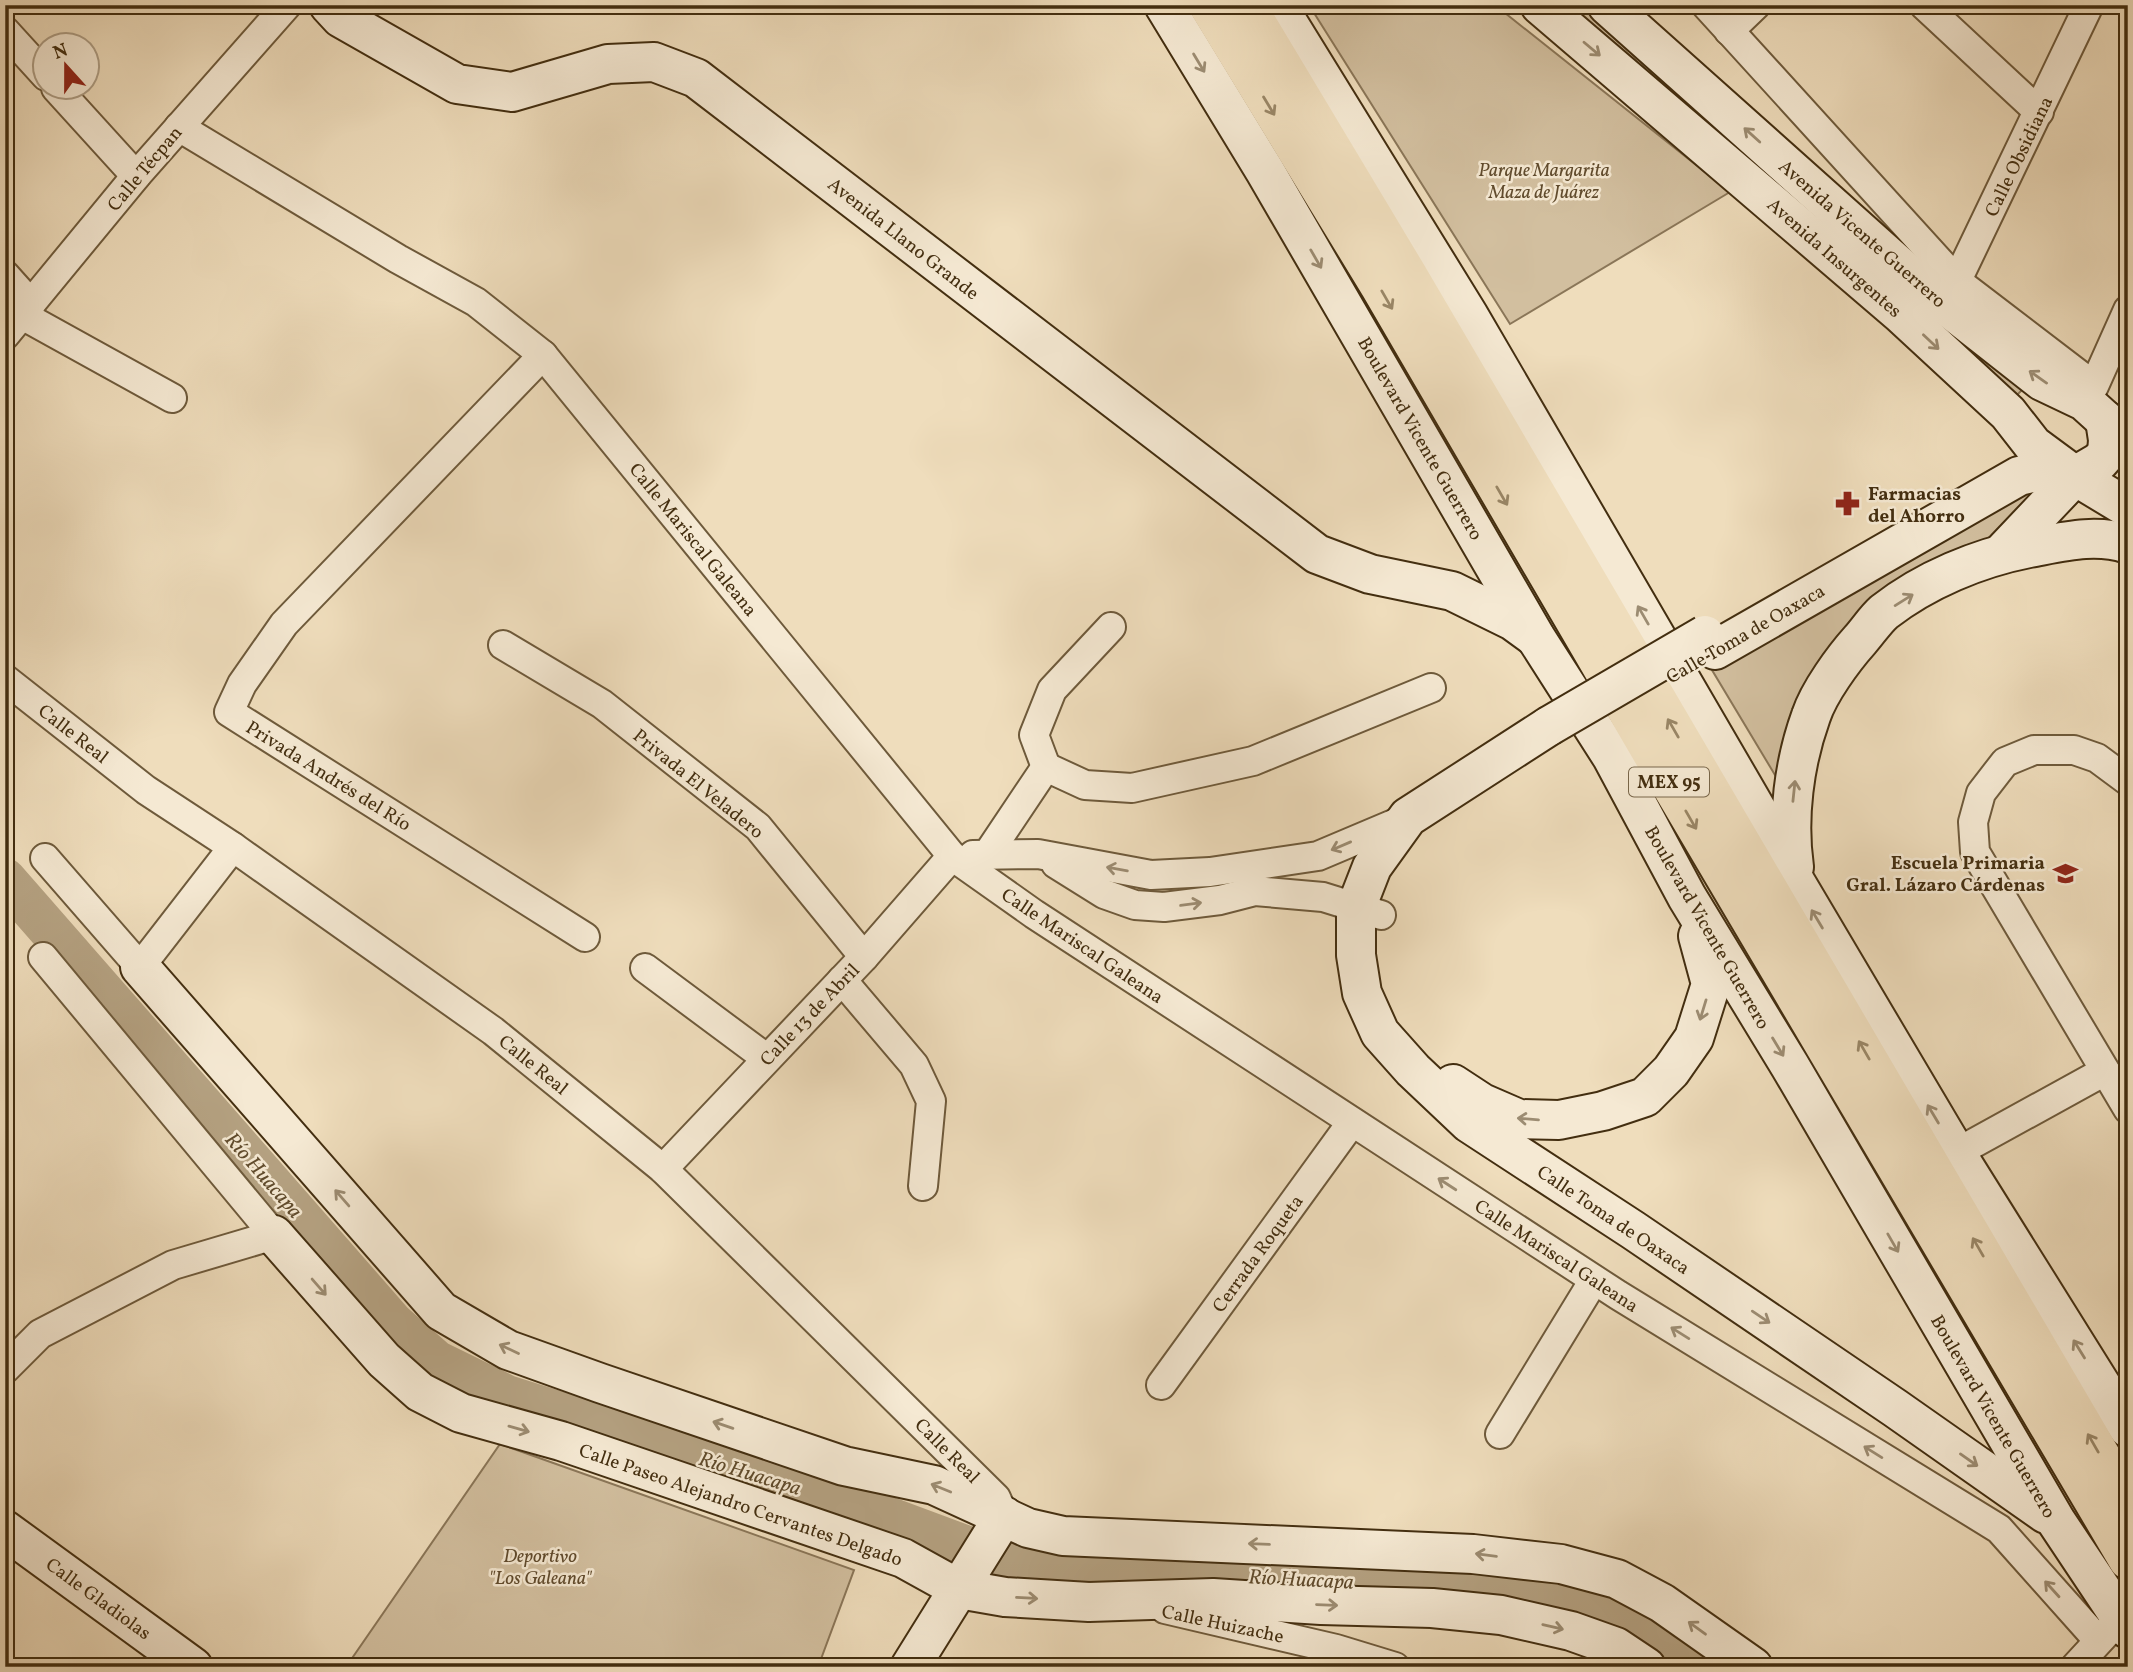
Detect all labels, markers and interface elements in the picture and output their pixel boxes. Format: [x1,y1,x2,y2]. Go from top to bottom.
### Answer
north arrow [32,32,102,102]
text: N [50,37,72,67]
one-way arrow [1583,42,1601,57]
one-way arrow [1193,53,1207,73]
street label: Calle Obsidiana [1979,92,2060,221]
one-way arrow [1262,95,1276,115]
street label: Calle Técpan [102,121,189,218]
one-way arrow [1743,127,1761,143]
street label: Avenida Vicente Guerrero [1772,154,1951,315]
park label: Parque Margarita Maza de Juárez [1478,158,1610,206]
street label: Avenida Llano Grande [822,172,984,307]
street label: Avenida Insurgentes [1761,193,1907,324]
one-way arrow [1309,248,1323,268]
one-way arrow [1380,289,1394,309]
street label: Boulevard Vicente Guerrero [1350,332,1488,546]
one-way arrow [1923,334,1940,351]
one-way arrow [2029,370,2048,384]
street label: Calle Mariscal Galeana [622,458,763,623]
place label: Farmacias del Ahorro [1868,482,1965,530]
one-way arrow [1495,486,1509,506]
pharmacy icon: Farmacias del Ahorro [1834,490,1862,518]
street label: Calle Toma de Oaxaca [1662,579,1830,691]
one-way arrow [1893,593,1913,607]
one-way arrow [1636,605,1649,626]
street label: Calle Real [32,699,114,771]
street label: Privada Andrés del Río [240,715,416,838]
one-way arrow [1665,718,1679,738]
street label: Privada El Veladero [627,724,769,846]
road number: MEX 95 [1629,768,1709,796]
one-way arrow [1787,780,1800,803]
one-way arrow [1684,809,1698,829]
street label: Boulevard Vicente Guerrero [1637,821,1775,1035]
one-way arrow [1331,840,1352,853]
place label: Escuela Primaria Gral. Lázaro Cárdenas [1846,851,2045,899]
school or university icon: Escuela Primaria Gral. Lázaro Cárdenas [2051,859,2079,887]
one-way arrow [1107,862,1129,875]
street label: Calle Mariscal Galeana [996,883,1168,1011]
one-way arrow [1179,897,1202,910]
one-way arrow [1810,909,1824,929]
street label: Calle 13 de Abril [755,958,866,1072]
one-way arrow [1696,998,1709,1020]
street label: Calle Real [492,1029,573,1102]
one-way arrow [1771,1036,1785,1056]
one-way arrow [1856,1041,1870,1061]
one-way arrow [1926,1105,1940,1125]
one-way arrow [1517,1112,1540,1125]
water label: Río Huacapa [217,1127,308,1225]
street label: Calle Toma de Oaxaca [1531,1160,1695,1282]
one-way arrow [1438,1176,1457,1191]
one-way arrow [334,1190,351,1207]
street label: Cerrada Roqueta [1207,1190,1310,1318]
street label: Calle Mariscal Galeana [1469,1194,1643,1320]
one-way arrow [1886,1232,1900,1252]
one-way arrow [1971,1237,1985,1257]
one-way arrow [311,1278,327,1296]
one-way arrow [1751,1310,1770,1324]
street label: Boulevard Vicente Guerrero [1923,1310,2061,1524]
one-way arrow [1670,1326,1690,1340]
one-way arrow [2071,1340,2085,1360]
one-way arrow [499,1342,520,1355]
street label: Calle Real [908,1413,985,1490]
one-way arrow [713,1418,735,1430]
one-way arrow [507,1423,530,1436]
one-way arrow [2086,1434,2100,1454]
street label: Calle Paseo Alejandro Cervantes Delgado [575,1438,906,1574]
water label: Río Huacapa [695,1445,804,1504]
one-way arrow [1864,1445,1884,1459]
one-way arrow [1959,1453,1978,1467]
one-way arrow [931,1481,952,1494]
one-way arrow [1248,1537,1271,1550]
park label: Deportivo "Los Galeana" [488,1544,592,1592]
one-way arrow [1475,1549,1498,1562]
street label: Calle Gladiolas [40,1552,156,1647]
water label: Río Huacapa [1247,1563,1354,1598]
one-way arrow [2044,1581,2060,1599]
one-way arrow [1015,1592,1038,1605]
street label: Calle Huizache [1159,1599,1286,1651]
one-way arrow [1316,1599,1339,1612]
one-way arrow [1541,1620,1564,1634]
one-way arrow [1688,1621,1707,1636]

